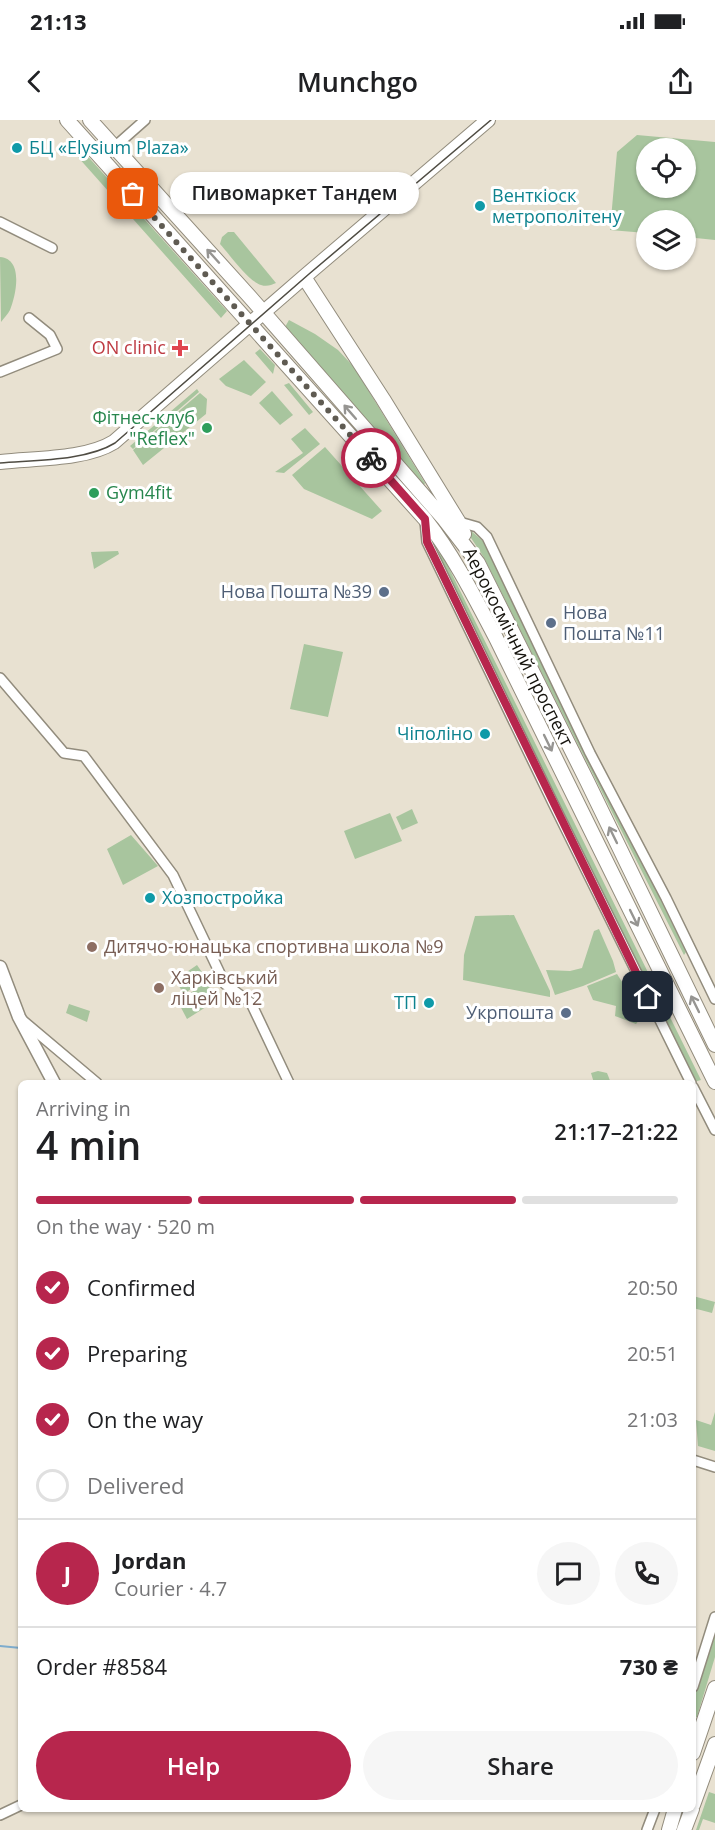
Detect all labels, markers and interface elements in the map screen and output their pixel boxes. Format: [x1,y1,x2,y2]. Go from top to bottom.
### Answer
text: 21:13 [30,6,87,36]
text: Munchgo [297,63,418,100]
icon: back [18,65,51,98]
icon: share [664,65,697,98]
place label: БЦ «Elysium Plaza» [29,135,189,159]
map controls [636,138,696,270]
button: locate [636,138,696,198]
marker: БЦ «Elysium Plaza» [10,141,24,155]
pin [107,168,158,219]
callout: Пивомаркет Тандем [169,173,418,215]
icon: bag [116,177,149,210]
text: Пивомаркет Тандем [191,179,398,206]
place label: Венткіоск метрополітену [492,183,622,228]
marker: Венткіоск метрополітену [473,199,487,213]
button: layers [636,210,696,270]
one-way arrow [206,249,220,264]
place label: ON clinic [92,335,166,359]
marker: ON clinic [171,339,189,357]
place label: Фітнес-клуб "Reflex" [92,405,195,450]
one-way arrow [343,405,357,420]
marker: Фітнес-клуб "Reflex" [200,421,214,435]
courier [341,428,401,488]
icon: bike [355,442,388,475]
place label: Gym4fit [106,480,172,504]
marker: Gym4fit [87,486,101,500]
street label: Аерокосмічний проспект [458,543,580,751]
place label: Нова Пошта №39 [221,579,372,603]
marker: Нова Пошта №39 [377,585,391,599]
place label: Нова Пошта №11 [563,600,665,645]
marker: Нова Пошта №11 [544,616,558,630]
place label: Чіполіно [397,721,473,745]
marker: Чіполіно [478,727,492,741]
one-way arrow [542,733,554,751]
one-way arrow [607,826,619,844]
place label: Хозпостройка [162,885,284,909]
marker: Хозпостройка [143,891,157,905]
one-way arrow [628,908,640,926]
place label: Дитячо-юнацька спортивна школа №9 [104,934,444,958]
marker: Дитячо-юнацька спортивна школа №9 [85,940,99,954]
place label: Харківський ліцей №12 [171,965,278,1010]
pin [622,971,673,1022]
icon: home [631,980,664,1013]
marker: Харківський ліцей №12 [152,981,166,995]
place label: ТП [394,990,417,1014]
marker: ТП [422,996,436,1010]
one-way arrow [689,996,701,1013]
place label: Укрпошта [466,1000,554,1024]
marker: Укрпошта [559,1006,573,1020]
text: Arriving in [36,1095,131,1122]
text: 21:17–21:22 [554,1116,678,1146]
text: 4 min [36,1118,141,1171]
text: On the way · 520 m [36,1213,215,1240]
icon: check [36,1271,69,1304]
text: Confirmed [87,1272,196,1302]
text: 20:50 [627,1274,678,1301]
icon: check [36,1337,69,1370]
text: Preparing [87,1338,187,1368]
text: 20:51 [627,1340,678,1367]
icon: check [36,1403,69,1436]
text: On the way [87,1404,203,1434]
text: 21:03 [627,1406,678,1433]
text: Delivered [87,1470,185,1500]
button: chat [537,1542,600,1605]
button: phone [615,1542,678,1605]
text: Jordan [114,1545,187,1575]
text: J [64,1558,71,1588]
text: Courier · 4.7 [114,1575,227,1602]
text: Order #8584 [36,1651,167,1681]
text: 730 ₴ [620,1651,678,1681]
button: Help [36,1731,351,1800]
button: Share [363,1731,678,1800]

